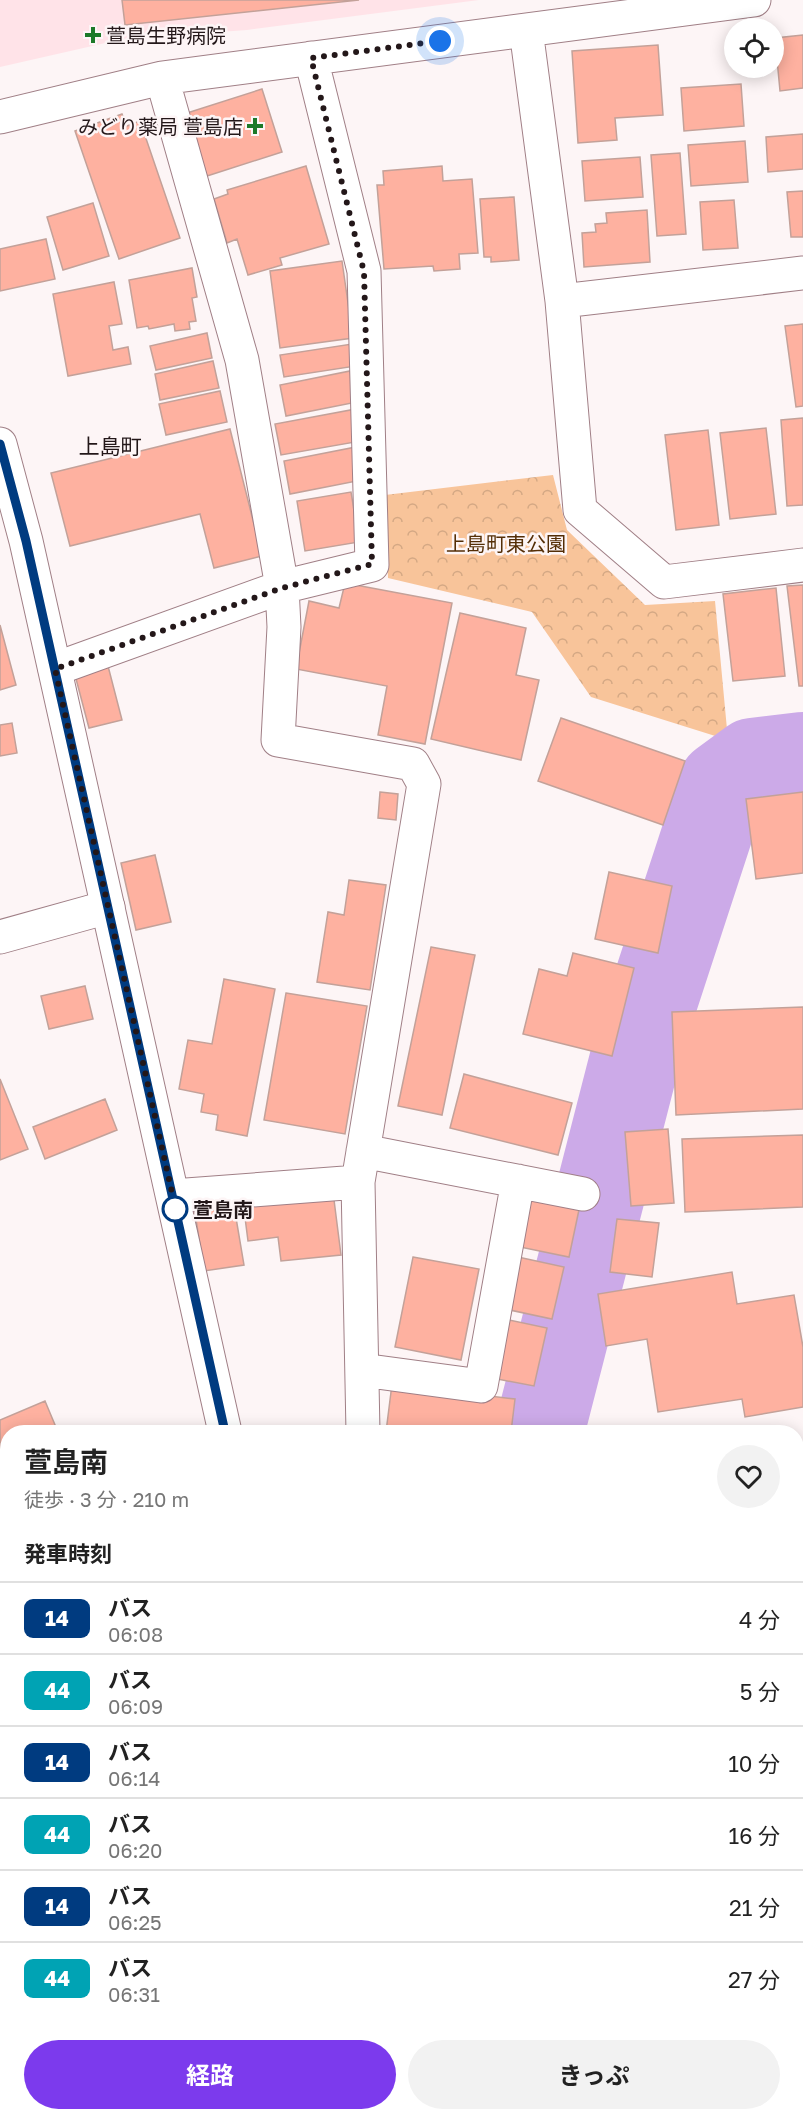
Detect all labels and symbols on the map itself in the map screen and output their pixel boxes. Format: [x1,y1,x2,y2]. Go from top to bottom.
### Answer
place label: 萱島生野病院 [106,23,226,47]
marker: 萱島生野病院 [84,26,102,44]
your location [425,26,455,56]
place label: みどり薬局 萱島店 [78,114,243,138]
marker: みどり薬局 萱島店 [248,119,262,133]
district label: 上島町 [79,433,142,459]
park label: 上島町東公園 [446,531,566,555]
marker: 萱島南 [162,1196,188,1222]
place label: 萱島南 [193,1197,253,1221]

